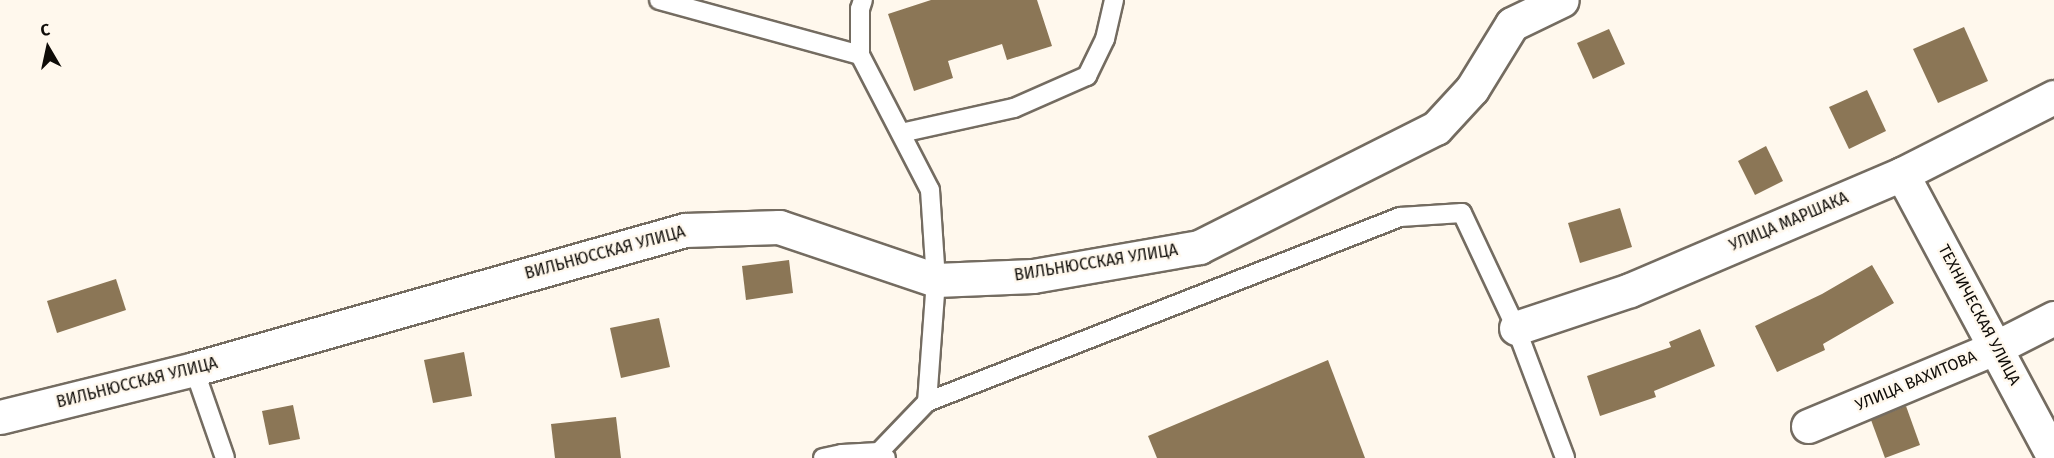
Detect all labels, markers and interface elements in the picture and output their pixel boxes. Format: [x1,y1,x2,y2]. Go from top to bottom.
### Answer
north arrow [18,18,78,78]
text: С [39,20,51,40]
street label: УЛИЦА МАРШАКА [1727,188,1851,256]
street label: ВИЛЬНЮССКАЯ УЛИЦА [523,222,687,284]
street label: ВИЛЬНЮССКАЯ УЛИЦА [1013,241,1179,285]
street label: ТЕХНИЧЕСКАЯ УЛИЦА [1934,241,2024,389]
street label: УЛИЦА ВАХИТОВА [1853,347,1979,415]
street label: ВИЛЬНЮССКАЯ УЛИЦА [54,354,220,412]

